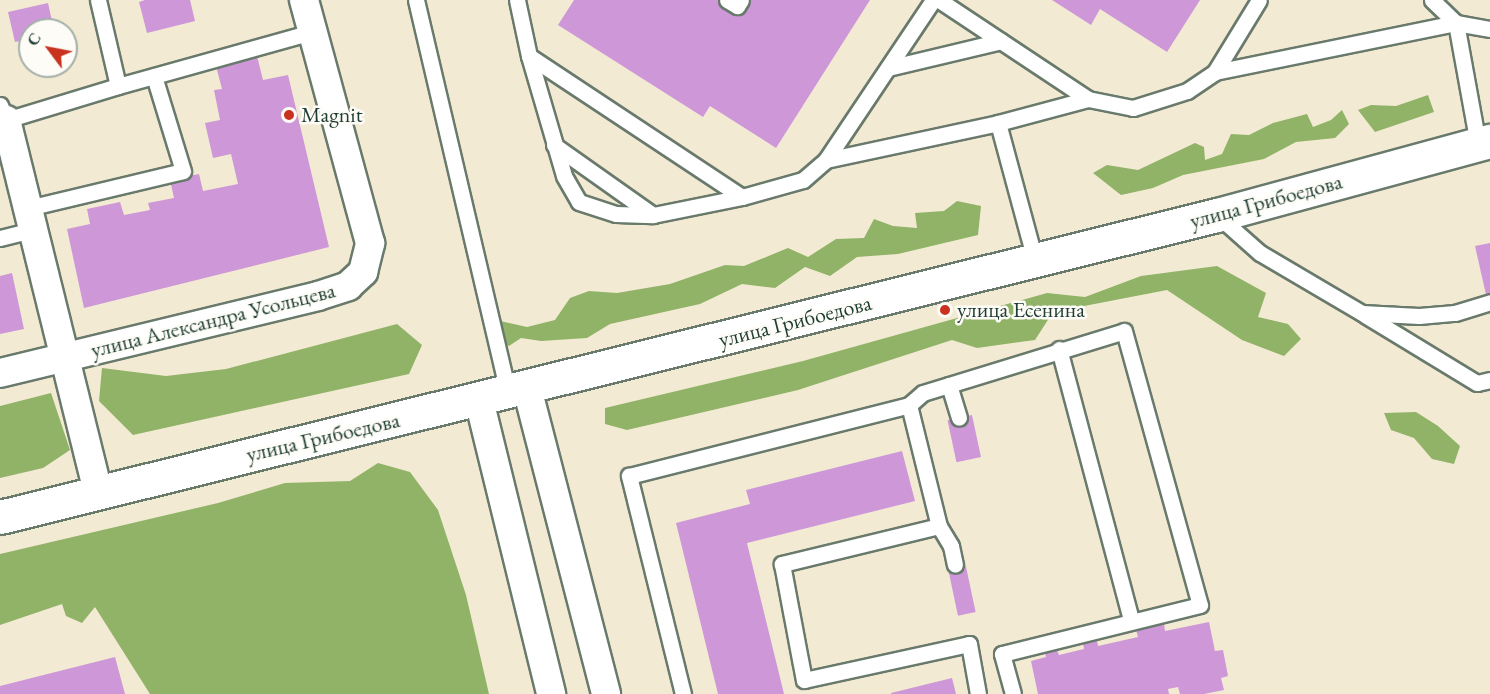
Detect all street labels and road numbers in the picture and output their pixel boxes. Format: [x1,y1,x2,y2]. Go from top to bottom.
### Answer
street label: улица Грибоедова [1187,168,1345,234]
street label: улица Александра Усольцева [88,277,338,363]
street label: улица Грибоедова [716,289,874,353]
street label: улица Грибоедова [244,406,402,468]

